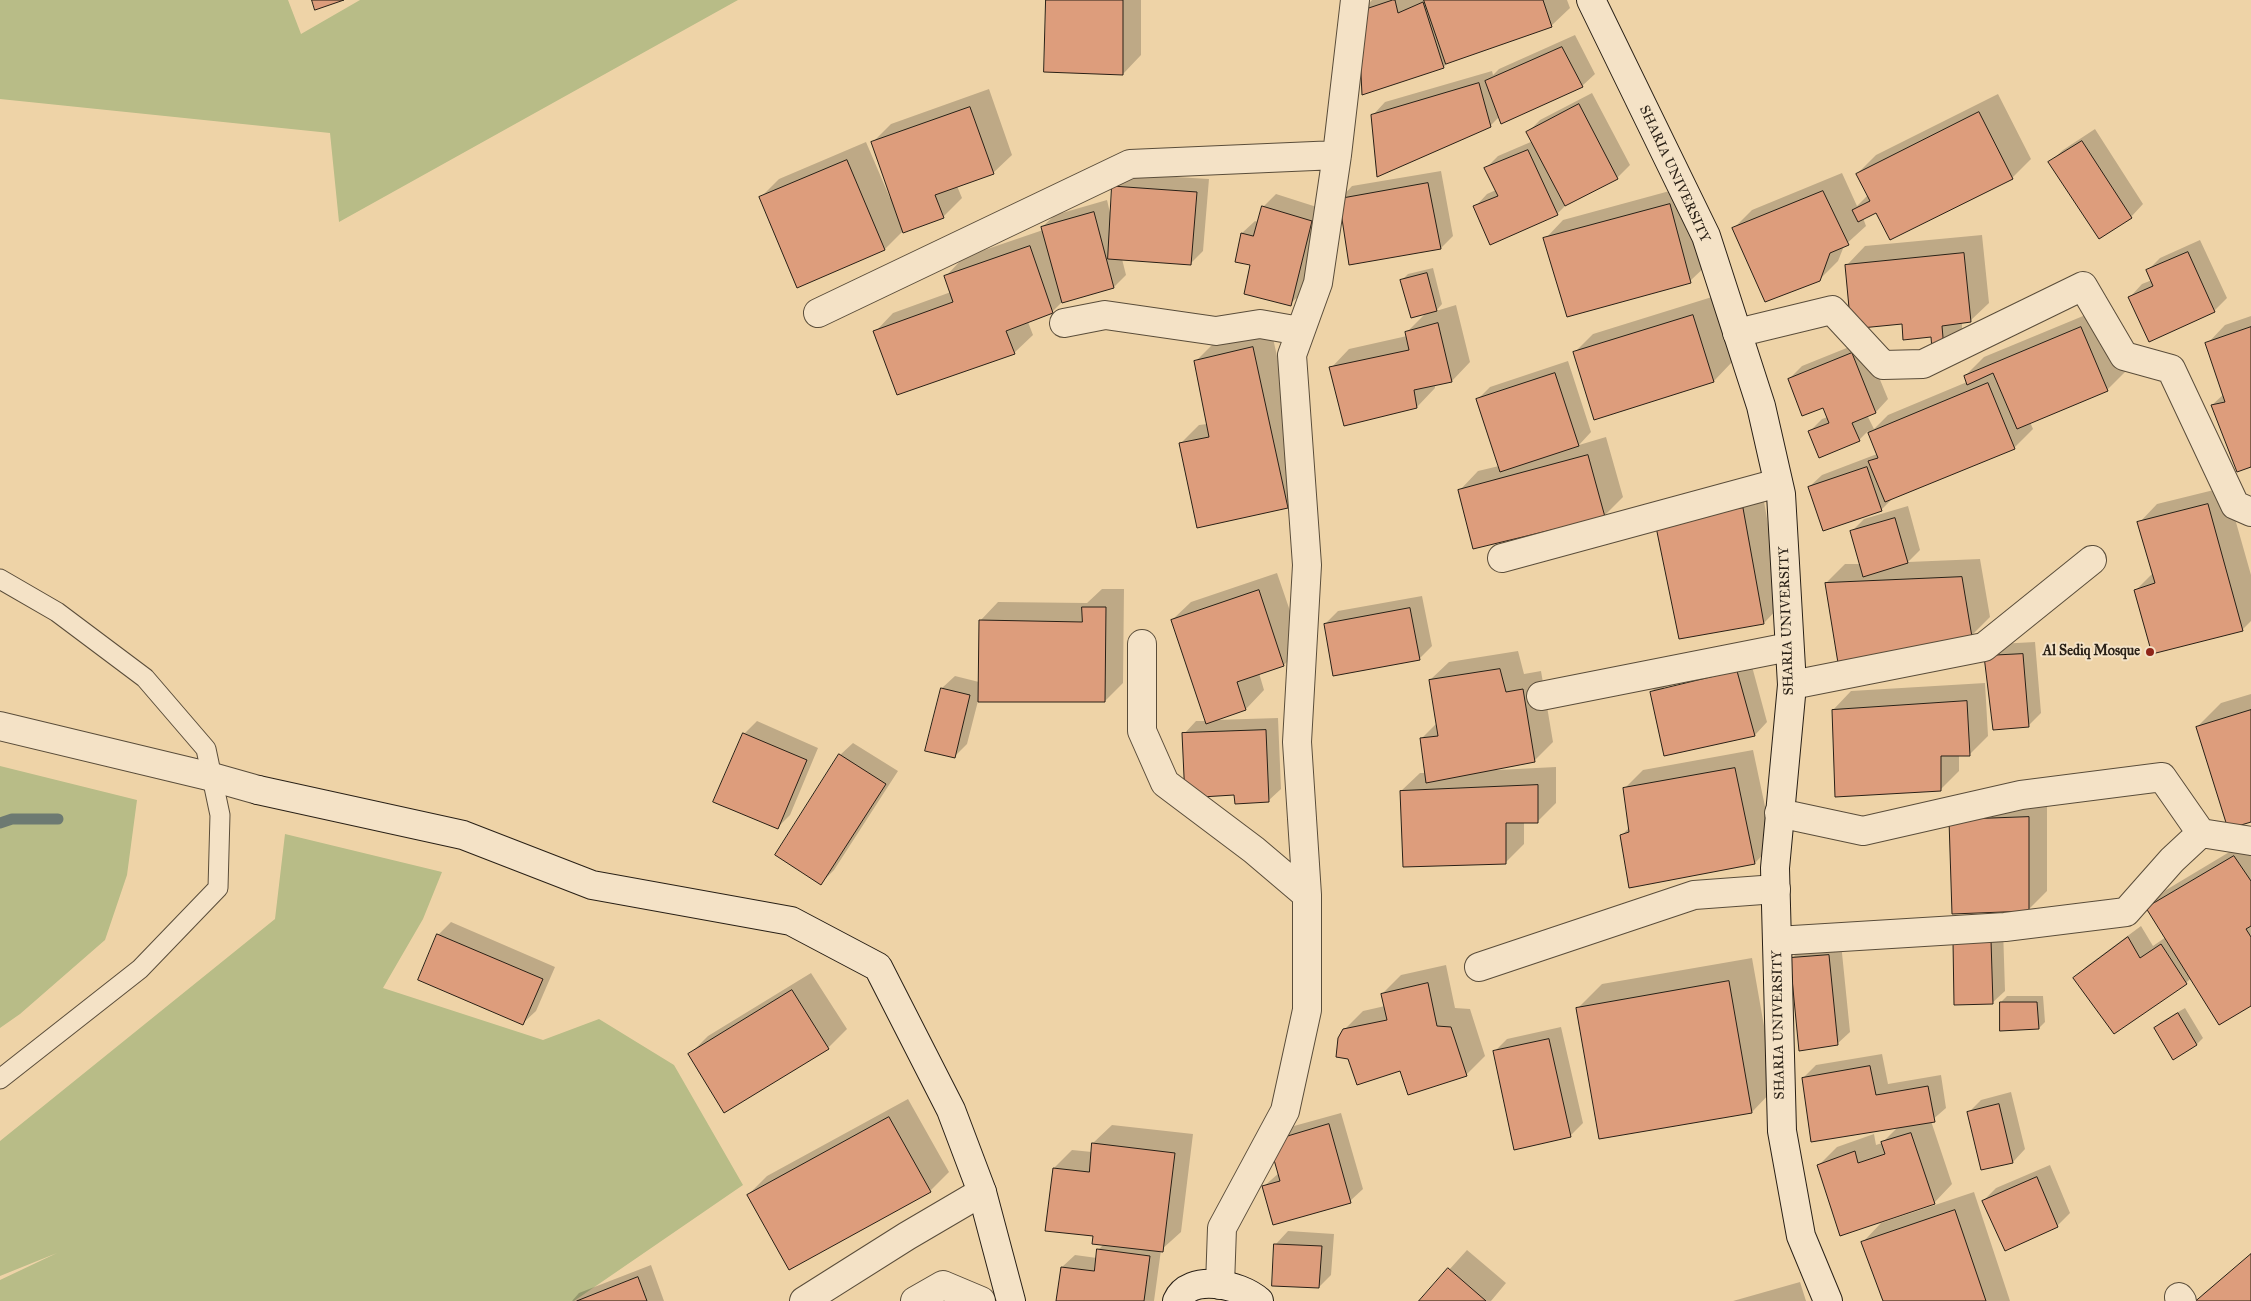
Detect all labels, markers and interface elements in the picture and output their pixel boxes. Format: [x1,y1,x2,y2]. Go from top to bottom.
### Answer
street label: SHARIA UNIVERSITY [1635,103,1713,245]
street label: SHARIA UNIVERSITY [1776,546,1798,696]
place label: Al Sediq Mosque [2043,644,2140,660]
marker: Al Sediq Mosque [2144,646,2156,658]
street label: SHARIA UNIVERSITY [1769,950,1789,1100]

